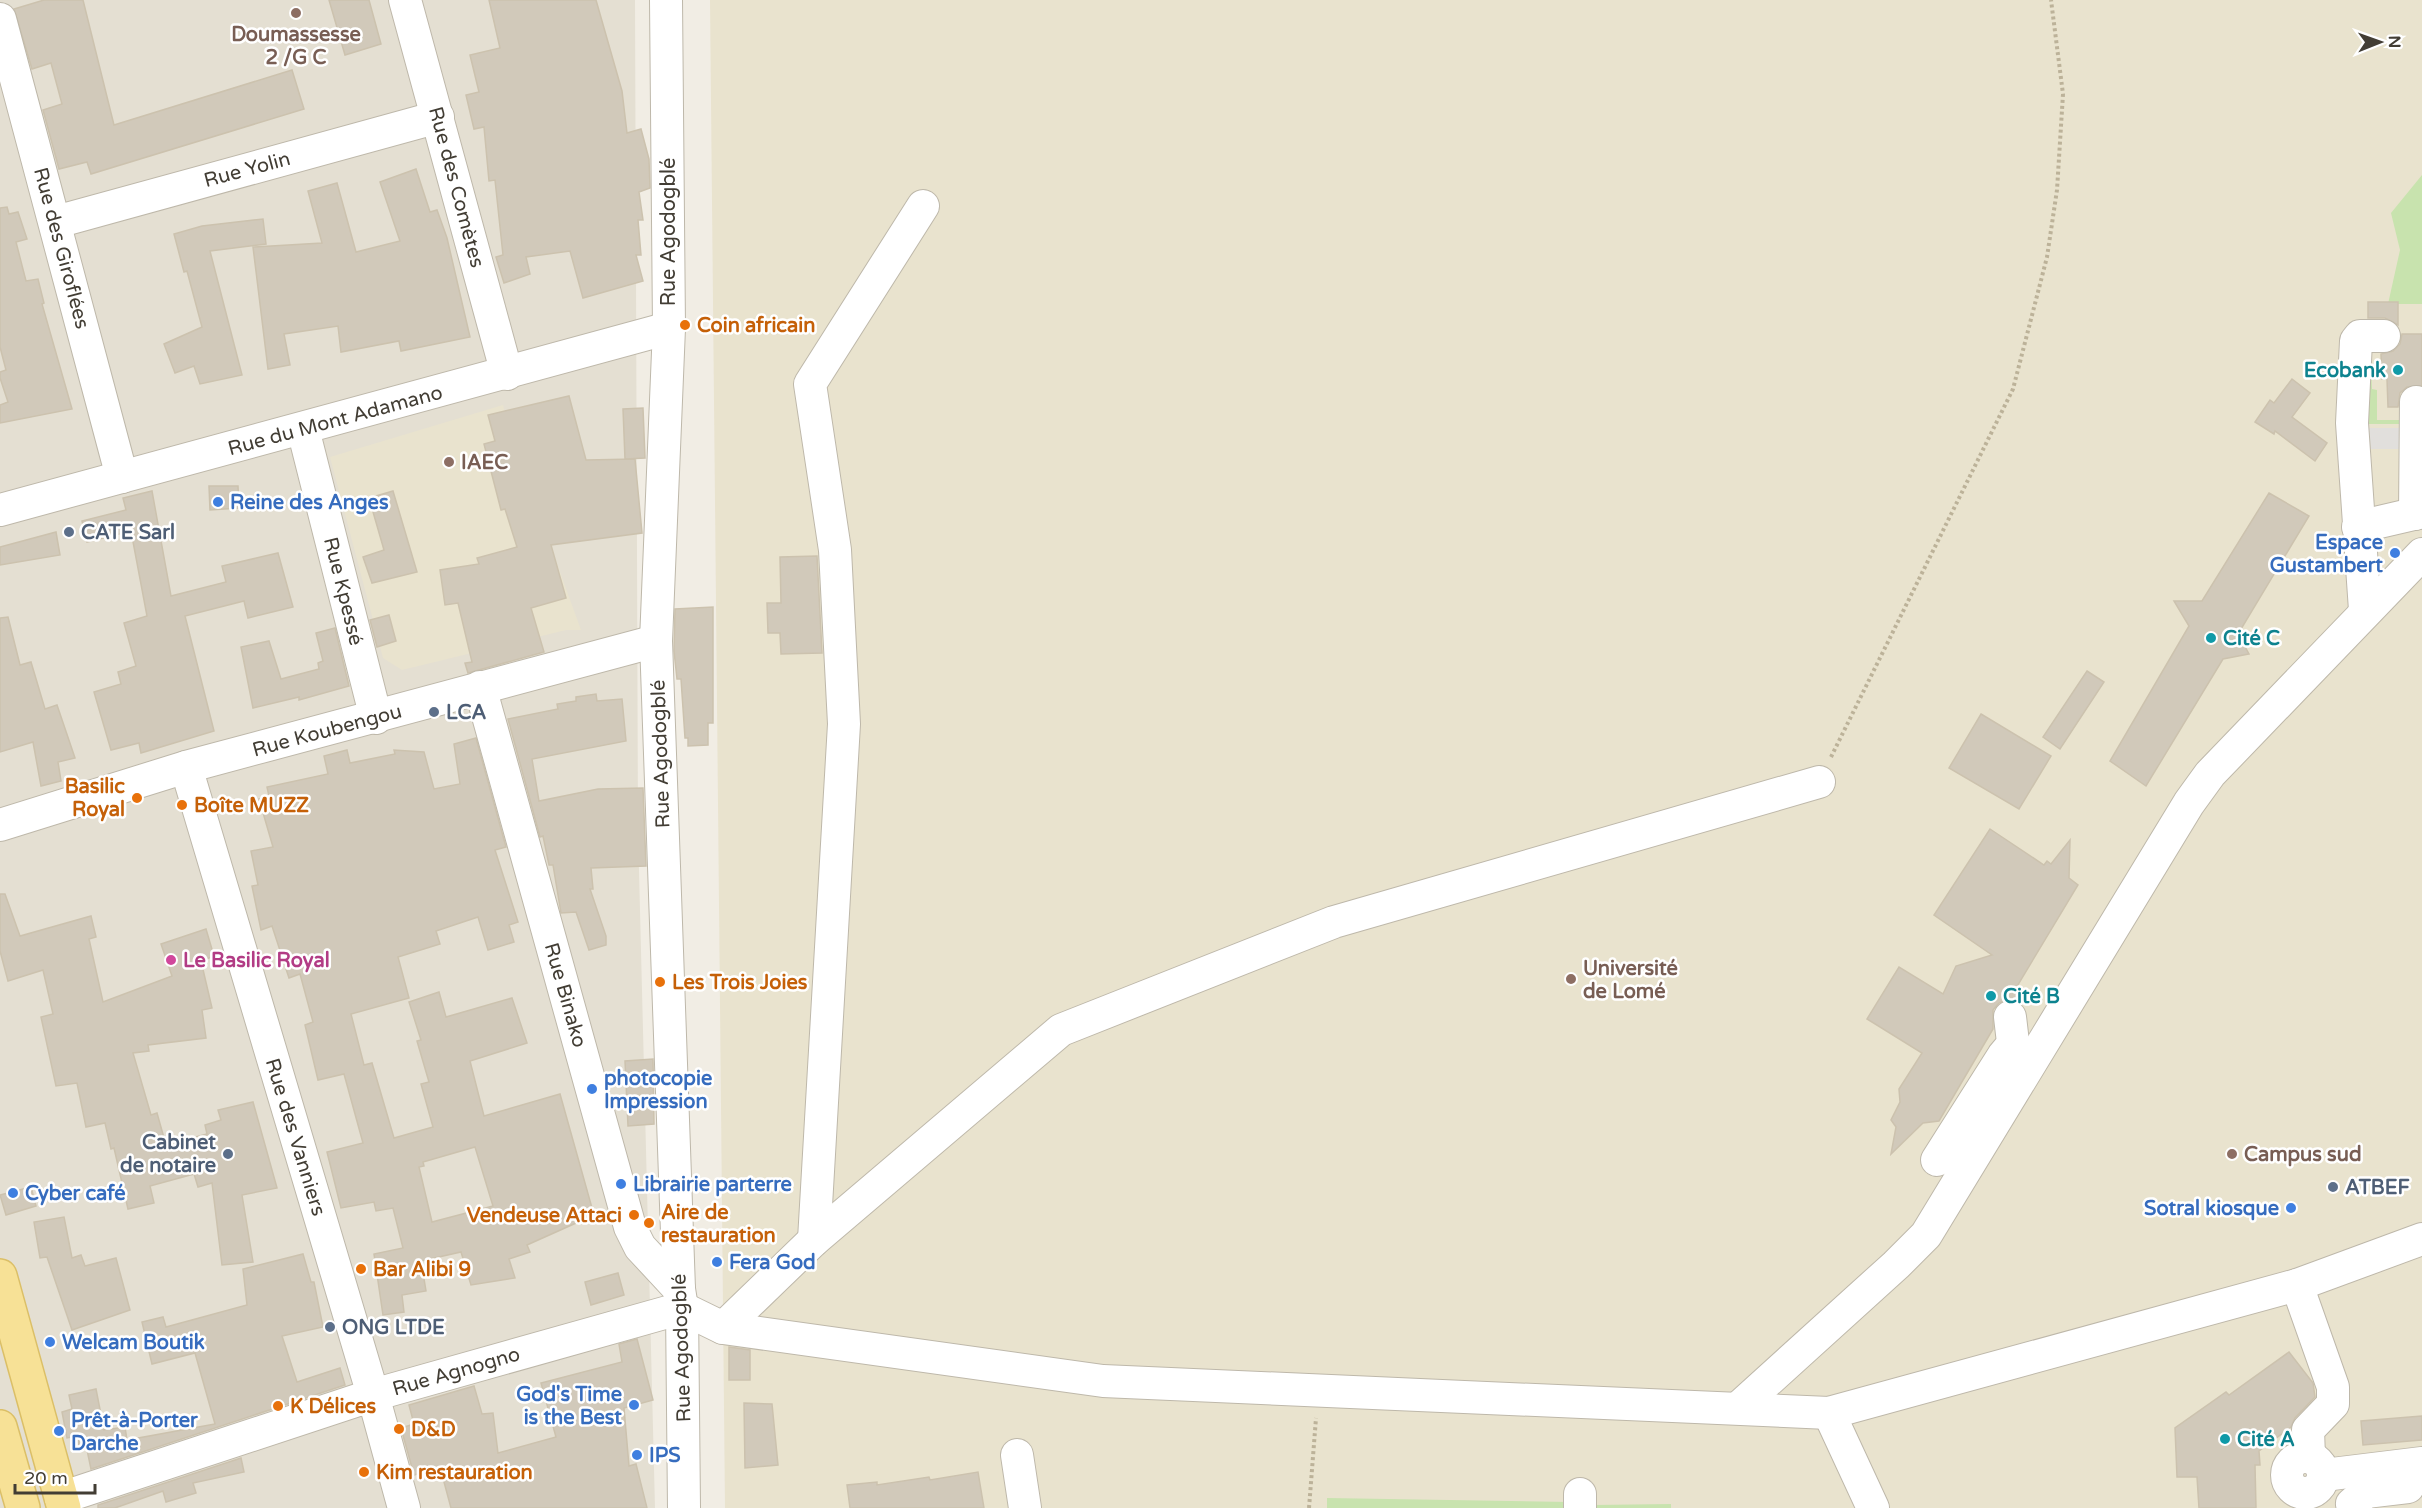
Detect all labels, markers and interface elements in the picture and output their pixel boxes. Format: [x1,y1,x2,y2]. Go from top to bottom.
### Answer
marker: Doumassesse 2 /G C [289,6,303,20]
north arrow [2350,12,2410,72]
place label: Doumassesse 2 /G C [231,23,361,70]
text: N [2384,35,2404,48]
street label: Rue des Comètes [423,104,489,270]
street label: Rue Yolin [201,147,293,193]
street label: Rue Agodogblé [657,158,681,306]
street label: Rue des Giroflées [28,165,94,332]
place label: Coin africain [697,314,815,338]
marker: Coin africain [678,318,692,332]
place label: Ecobank [2304,359,2386,383]
marker: Ecobank [2391,363,2405,377]
street label: Rue du Mont Adamano [225,381,445,461]
place label: IAEC [461,451,508,475]
marker: IAEC [442,455,456,469]
place label: Reine des Anges [230,491,389,515]
marker: Reine des Anges [211,495,225,509]
place label: CATE Sarl [81,521,175,545]
marker: CATE Sarl [62,525,76,539]
place label: Espace Gustambert [2270,531,2383,578]
street label: Rue Kpessé [318,535,368,648]
marker: Espace Gustambert [2388,546,2402,560]
place label: Cité C [2223,627,2280,651]
marker: Cité C [2204,631,2218,645]
street label: Rue Agodogblé [646,679,676,829]
street label: Rue Koubengou [250,699,405,762]
place label: LCA [446,701,486,725]
marker: LCA [427,705,441,719]
place label: Basilic Royal [65,775,125,822]
marker: Basilic Royal [130,791,144,805]
place label: Boîte MUZZ [194,794,309,818]
marker: Boîte MUZZ [175,798,189,812]
street label: Rue Binako [539,940,591,1050]
place label: Le Basilic Royal [183,949,330,973]
marker: Le Basilic Royal [164,953,178,967]
place label: Université de Lomé [1583,957,1678,1004]
place label: Les Trois Joies [672,971,808,995]
marker: Université de Lomé [1564,972,1578,986]
marker: Les Trois Joies [653,975,667,989]
place label: Cité B [2003,985,2060,1009]
marker: Cité B [1984,989,1998,1003]
street label: Rue des Vanniers [260,1056,330,1219]
place label: photocopie Impression [604,1067,712,1114]
marker: photocopie Impression [585,1082,599,1096]
place label: Cabinet de notaire [120,1131,216,1178]
place label: Campus sud [2244,1143,2362,1167]
marker: Cabinet de notaire [221,1147,235,1161]
marker: Campus sud [2225,1147,2239,1161]
place label: Librairie parterre [633,1173,792,1197]
place label: ATBEF [2345,1176,2410,1200]
marker: Librairie parterre [614,1177,628,1191]
marker: ATBEF [2326,1180,2340,1194]
place label: Cyber café [25,1182,125,1206]
marker: Cyber café [6,1186,20,1200]
place label: Sotral kiosque [2144,1197,2279,1221]
place label: Aire de restauration [661,1201,776,1248]
marker: Sotral kiosque [2284,1201,2298,1215]
place label: Vendeuse Attaci [467,1204,622,1228]
marker: Vendeuse Attaci [627,1208,641,1222]
marker: Aire de restauration [642,1216,656,1230]
place label: Fera God [729,1251,816,1275]
marker: Fera God [710,1255,724,1269]
place label: Bar Alibi 9 [373,1258,471,1282]
marker: Bar Alibi 9 [354,1262,368,1276]
street label: Rue Agodogblé [667,1273,697,1423]
place label: ONG LTDE [342,1316,445,1340]
marker: ONG LTDE [323,1320,337,1334]
place label: Welcam Boutik [62,1331,205,1355]
marker: Welcam Boutik [43,1335,57,1349]
street label: Rue Agnogno [390,1342,523,1402]
place label: God's Time is the Best [516,1383,622,1430]
place label: K Délices [290,1395,376,1419]
marker: God's Time is the Best [627,1398,641,1412]
marker: K Délices [271,1399,285,1413]
place label: Prêt-à-Porter Darche [71,1409,198,1456]
place label: D&D [411,1418,456,1442]
marker: D&D [392,1422,406,1436]
marker: Prêt-à-Porter Darche [52,1424,66,1438]
place label: Cité A [2237,1428,2295,1452]
marker: Cité A [2218,1432,2232,1446]
place label: IPS [649,1444,680,1468]
marker: IPS [630,1448,644,1462]
scale bar [15,1457,94,1495]
place label: Kim restauration [376,1461,533,1485]
marker: Kim restauration [357,1465,371,1479]
text: 20 m [24,1467,68,1489]

